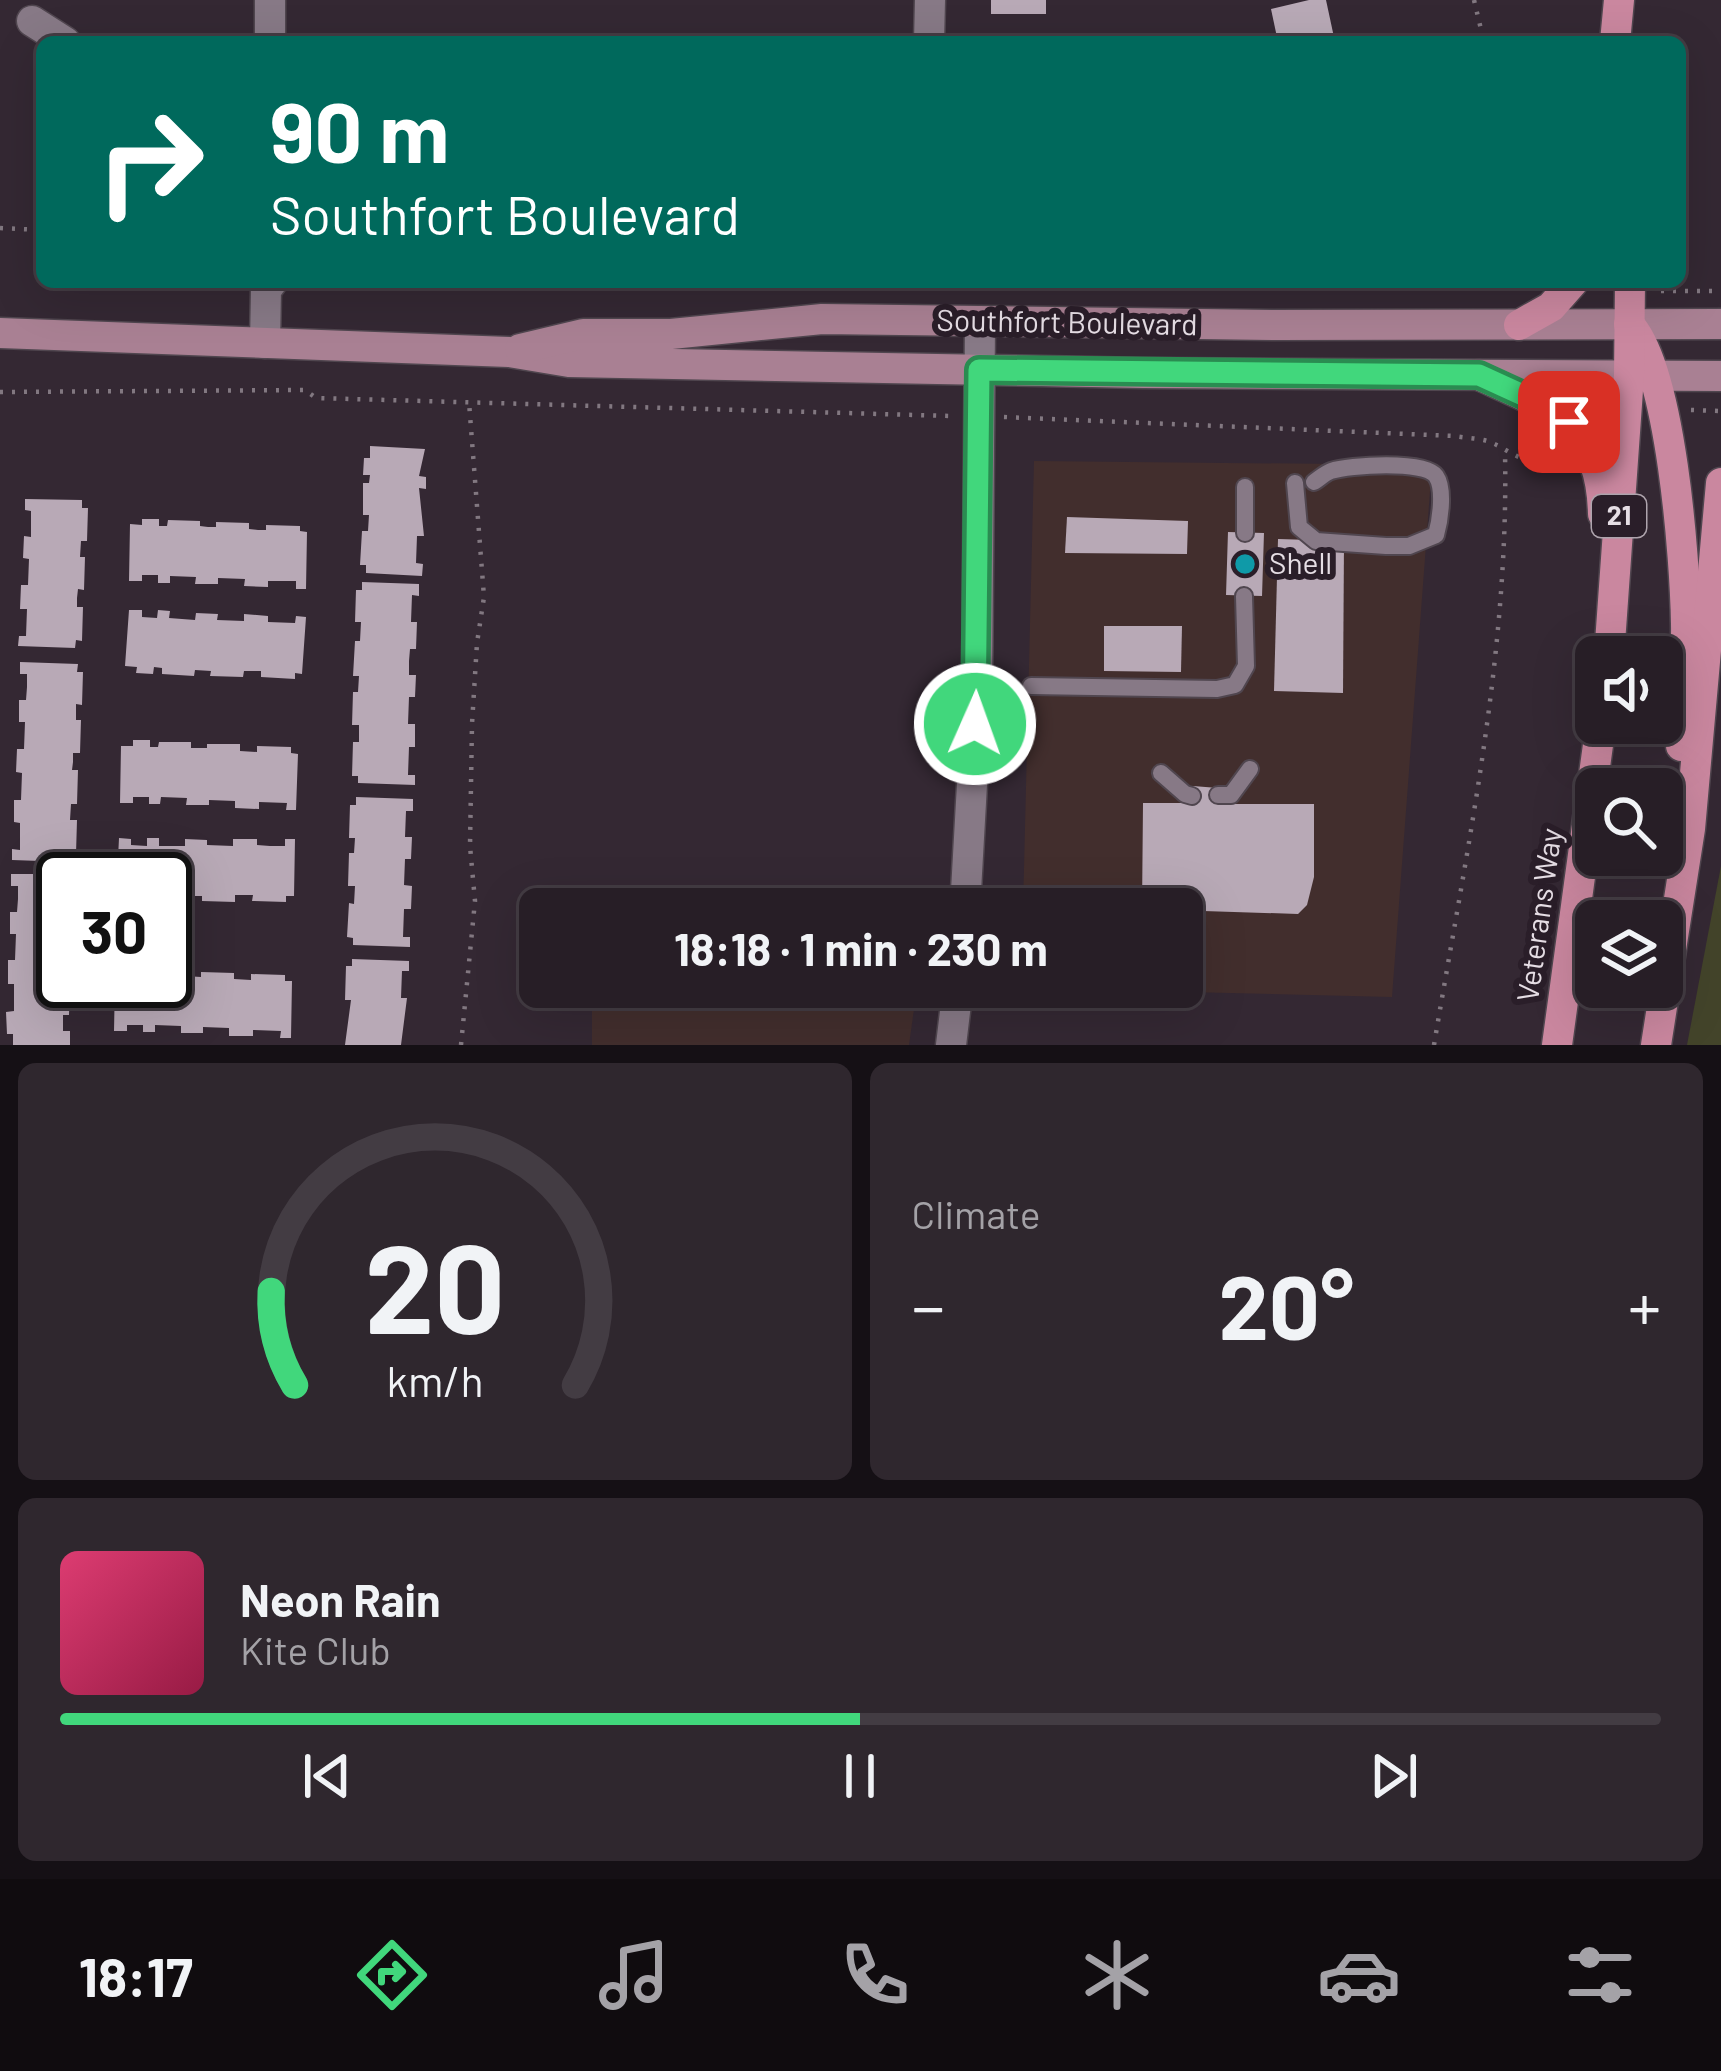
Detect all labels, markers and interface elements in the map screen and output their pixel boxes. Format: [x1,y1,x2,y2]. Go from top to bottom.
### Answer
text: 90 m [270,79,449,180]
icon: right [72,84,228,240]
text: Southfort Boulevard [270,181,740,246]
street label: Southfort Boulevard [936,301,1198,341]
pin [1518,371,1620,473]
icon: arrive [1536,389,1602,455]
road number: 21 [1592,495,1646,537]
place label: Shell [1269,544,1332,580]
marker: Shell [1232,551,1258,577]
map controls [1575,636,1683,1008]
button: sound [1575,636,1683,744]
position arrow [912,661,1038,787]
button: search [1575,768,1683,876]
street label: Veterans Way [1508,825,1568,1004]
speed limit sign: 30 [36,852,192,1008]
button: layers [1575,900,1683,1008]
text: 18:18 · 1 min · 230 m [674,921,1048,975]
text: Climate [912,1190,1041,1237]
text: 20 [364,1209,505,1359]
text: 20° [1218,1250,1354,1358]
text: − [912,1265,945,1344]
text: + [1628,1265,1661,1344]
text: km/h [386,1353,483,1405]
text: Neon Rain [240,1572,441,1626]
text: Kite Club [240,1626,391,1673]
icon: previous [294,1743,360,1809]
icon: pause [827,1743,893,1809]
icon: next [1361,1743,1427,1809]
icon: directions [350,1933,434,2017]
icon: music [592,1933,676,2017]
icon: phone [833,1933,917,2017]
icon: climate [1075,1933,1159,2017]
icon: car [1317,1933,1401,2017]
icon: filters [1558,1933,1642,2017]
text: 18:17 [79,1943,193,2008]

